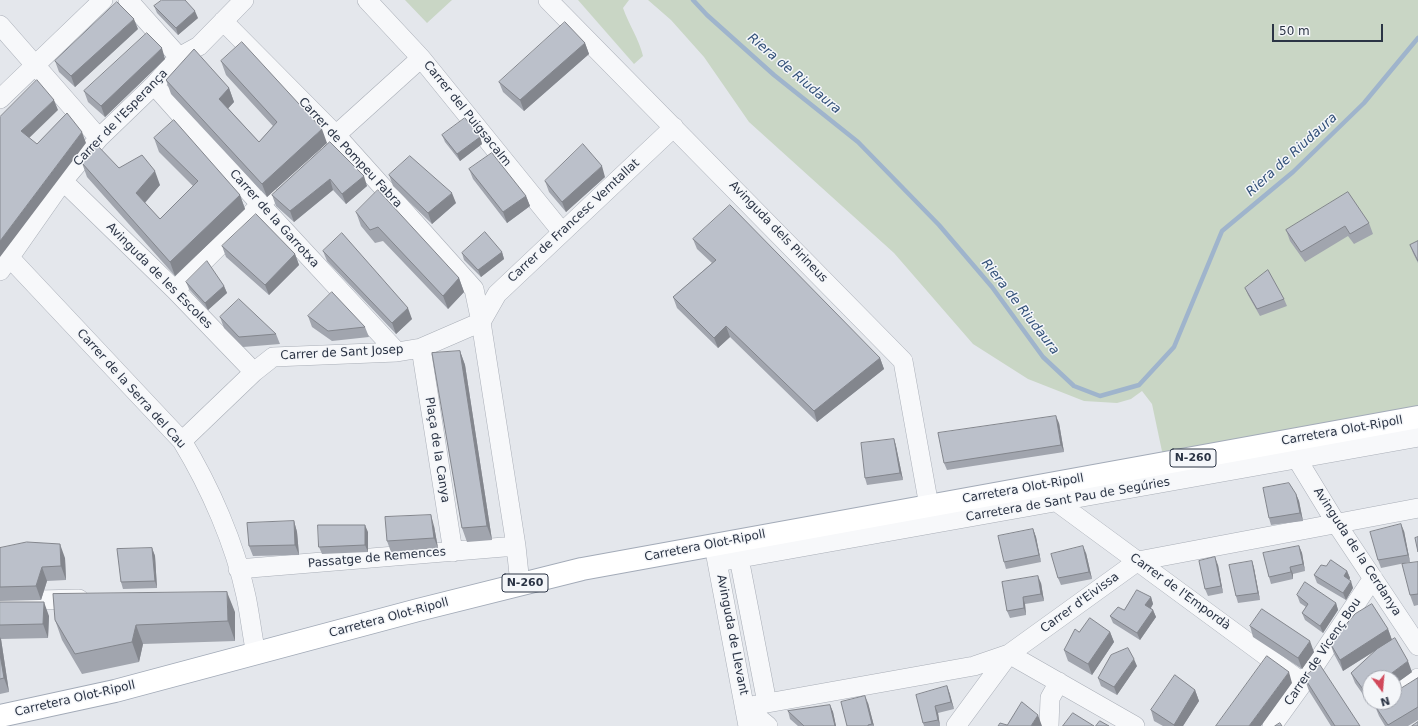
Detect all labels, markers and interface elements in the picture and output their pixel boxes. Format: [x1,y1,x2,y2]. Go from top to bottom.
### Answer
scale bar [1274,16,1385,42]
text: 50 m [1279,24,1310,38]
water label: Riera de Riudaura [744,30,844,118]
street label: Carrer del Puigsacalm [420,58,514,170]
street label: Carrer de l'Esperança [71,66,171,170]
street label: Carrer de Pompeu Fabra [295,95,405,211]
water label: Riera de Riudaura [1243,110,1341,200]
street label: Carrer de Francesc Verntallat [505,156,643,286]
street label: Carrer de la Garrotxa [226,167,322,271]
street label: Avinguda dels Pirineus [726,178,830,286]
street label: Avinguda de les Escoles [103,220,215,332]
water label: Riera de Riudaura [978,256,1062,358]
street label: Carrer de la Serra del Cau [73,326,189,452]
street label: Carrer de Sant Josep [280,343,404,363]
street label: Plaça de la Canya [422,396,452,504]
street label: Carretera Olot-Ripoll [1280,413,1404,449]
road number: N-260 [1170,449,1216,467]
street label: Carretera Olot-Ripoll [961,471,1085,507]
street label: Carretera de Sant Pau de Segúries [965,475,1171,525]
street label: Avinguda de la Cerdanya [1310,485,1404,619]
street label: Carretera Olot-Ripoll [643,527,767,565]
street label: Passatge de Remences [307,545,447,571]
street label: Carrer de l'Empordà [1127,551,1233,633]
street label: Carrer d'Eivissa [1038,570,1122,636]
street label: Avinguda de Llevant [713,573,751,697]
road number: N-260 [502,574,548,592]
street label: Carretera Olot-Ripoll [328,595,450,641]
street label: Carrer de Vicenç Bou [1282,596,1364,708]
north arrow [1362,670,1402,710]
street label: Carretera Olot-Ripoll [13,678,137,720]
text: N [1379,694,1391,709]

